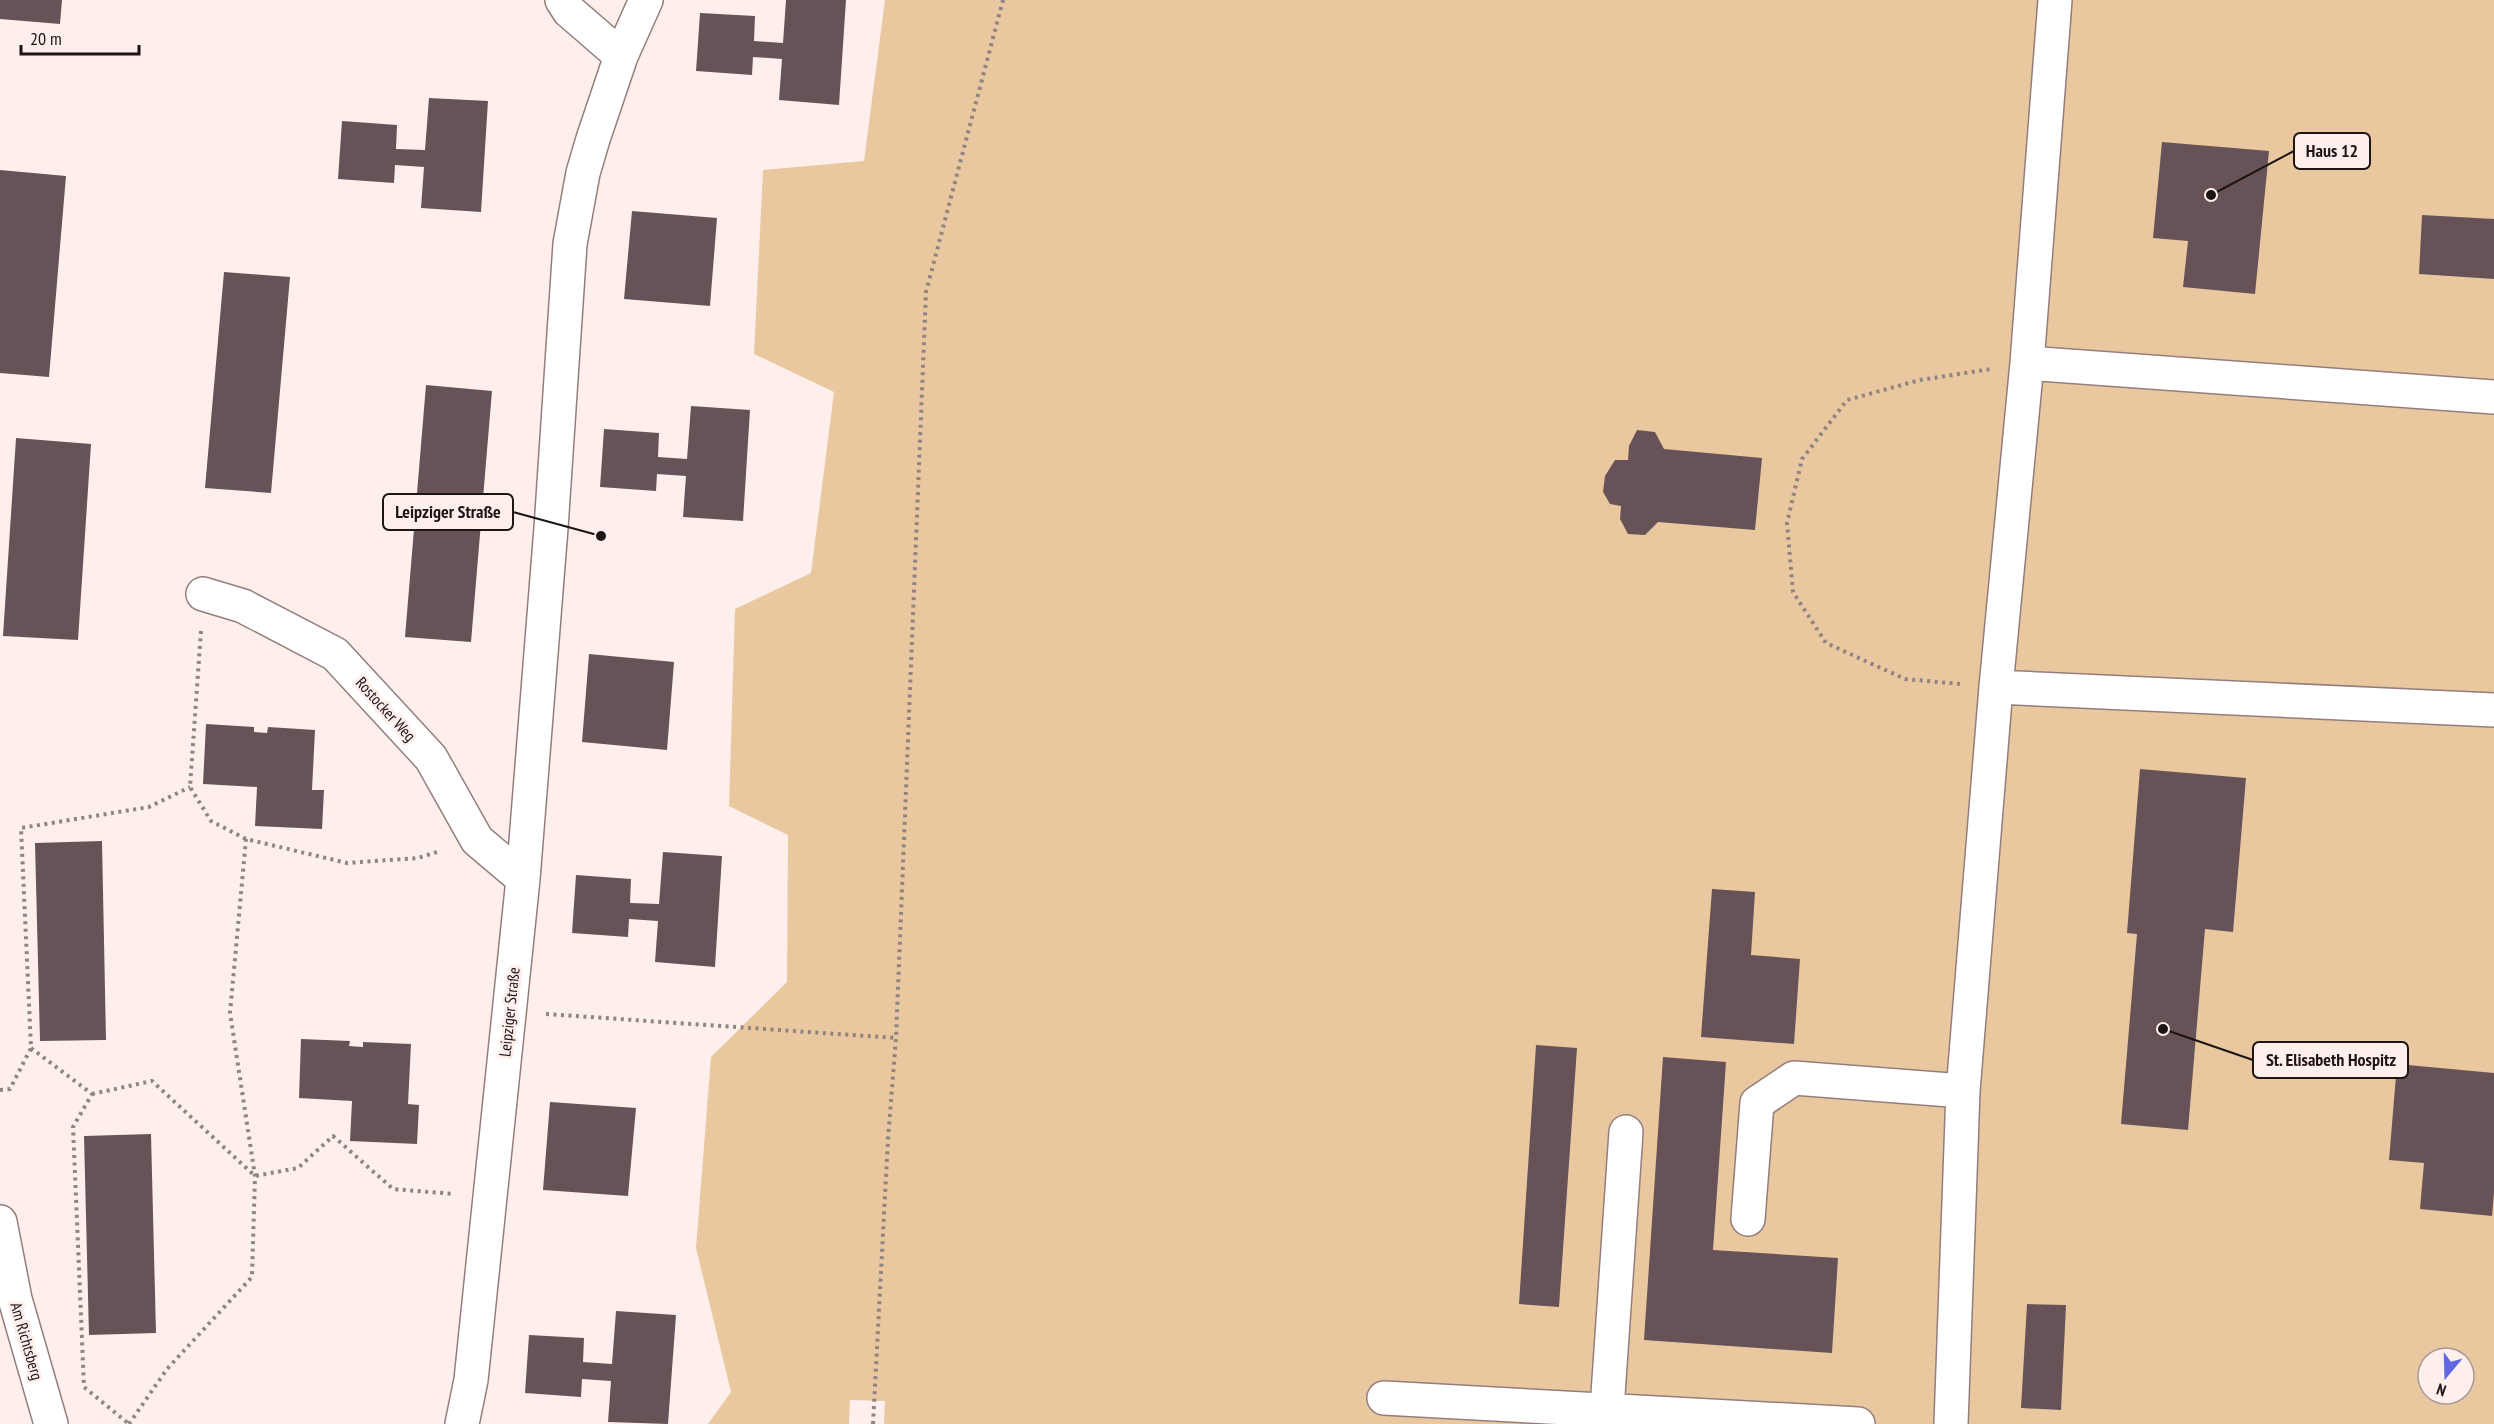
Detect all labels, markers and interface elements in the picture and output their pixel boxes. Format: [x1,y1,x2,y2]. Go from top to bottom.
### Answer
scale bar [21,18,140,56]
text: 20 m [30,27,62,50]
callout: Haus 12 [2294,133,2370,169]
text: Haus 12 [2306,139,2358,162]
callout: Leipziger Straße [383,494,513,530]
text: Leipziger Straße [395,500,501,523]
street label: Rostocker Weg [352,673,420,745]
street label: Leipziger Straße [494,966,524,1058]
callout: St. Elisabeth Hospitz [2253,1042,2408,1078]
text: St. Elisabeth Hospitz [2266,1048,2396,1071]
street label: Am Richtsberg [6,1300,48,1382]
north arrow [2416,1346,2476,1406]
text: N [2434,1379,2448,1401]

